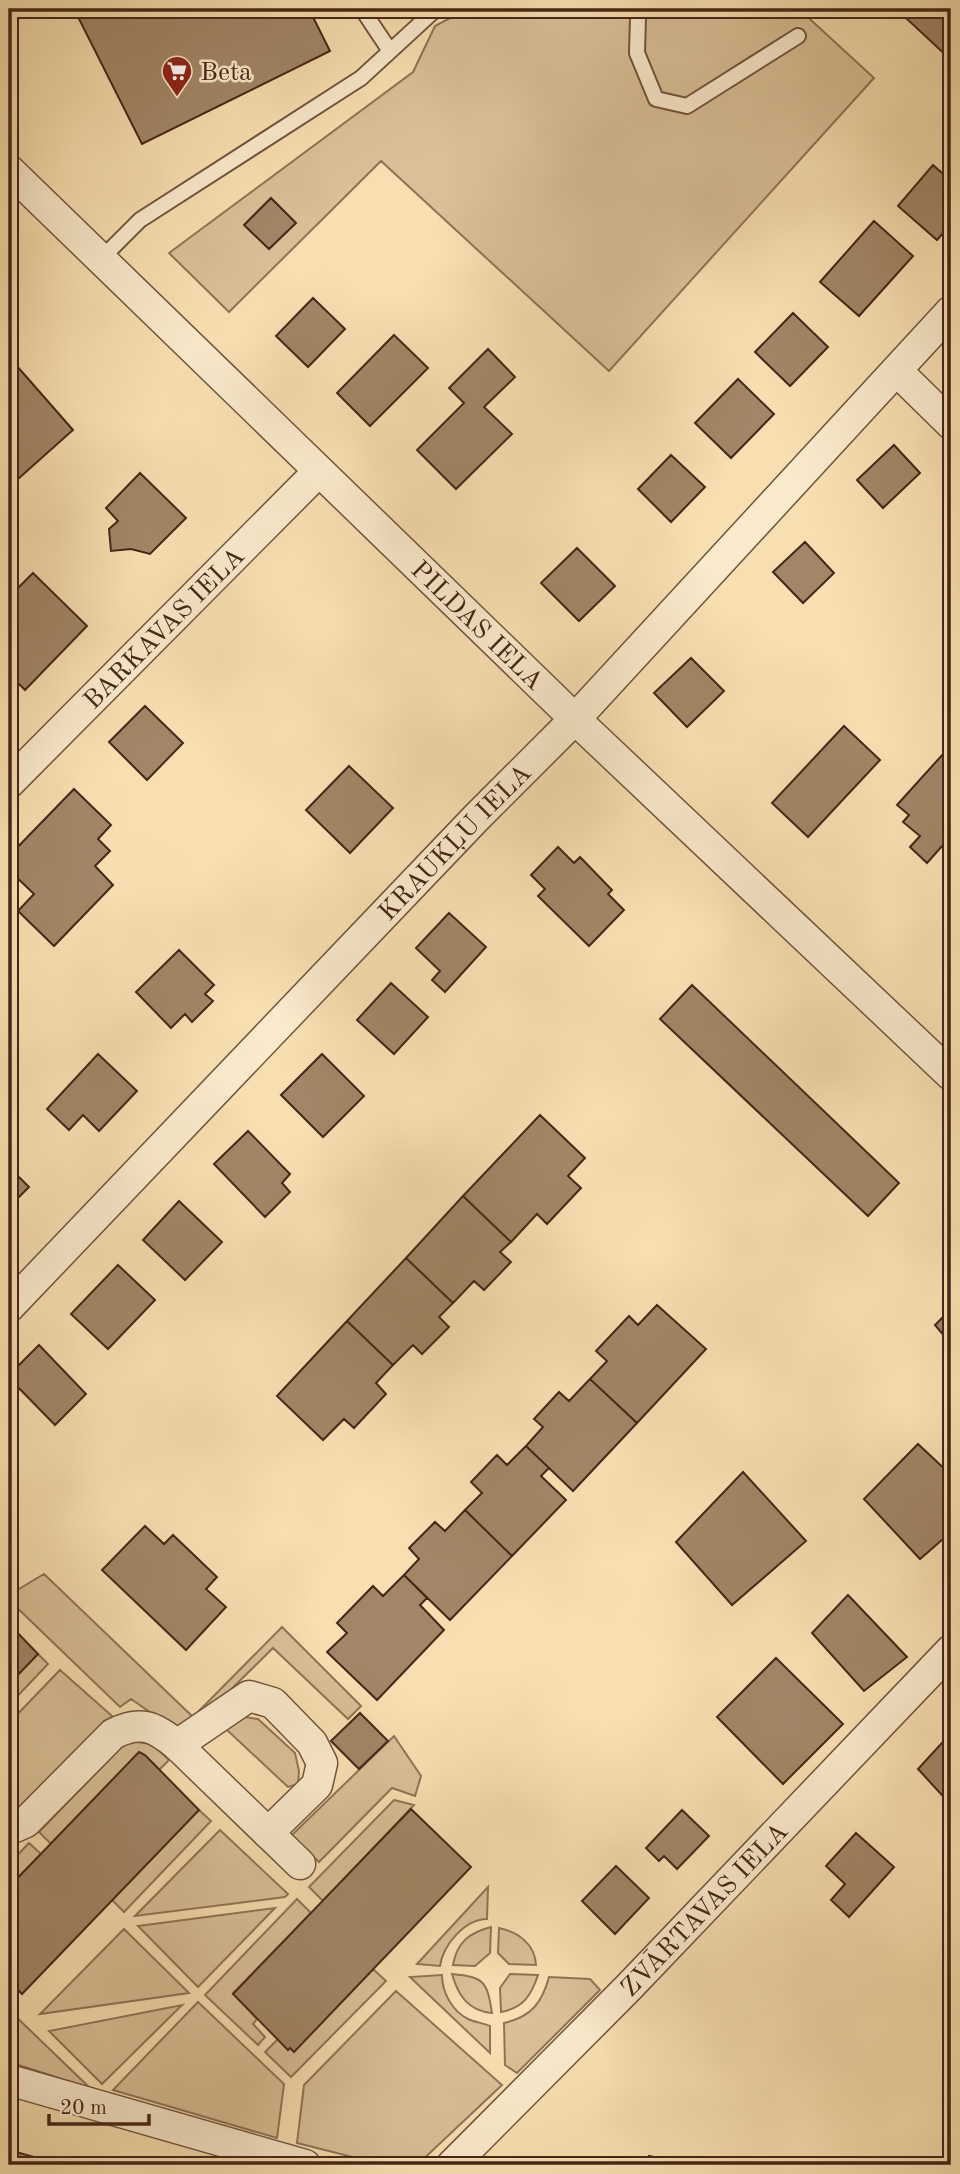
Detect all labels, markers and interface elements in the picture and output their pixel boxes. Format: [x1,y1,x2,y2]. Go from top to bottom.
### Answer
supermarket icon: Beta [160,54,194,98]
place label: Beta [200,60,252,86]
street label: BARKAVAS IELA [80,543,250,715]
street label: PILDAS IELA [405,557,547,696]
street label: KRAUKĻU IELA [375,760,537,926]
street label: ZVĀRTAVAS IELA [617,1818,794,2002]
scale bar [49,2083,149,2127]
text: 20 m [60,2098,107,2119]

